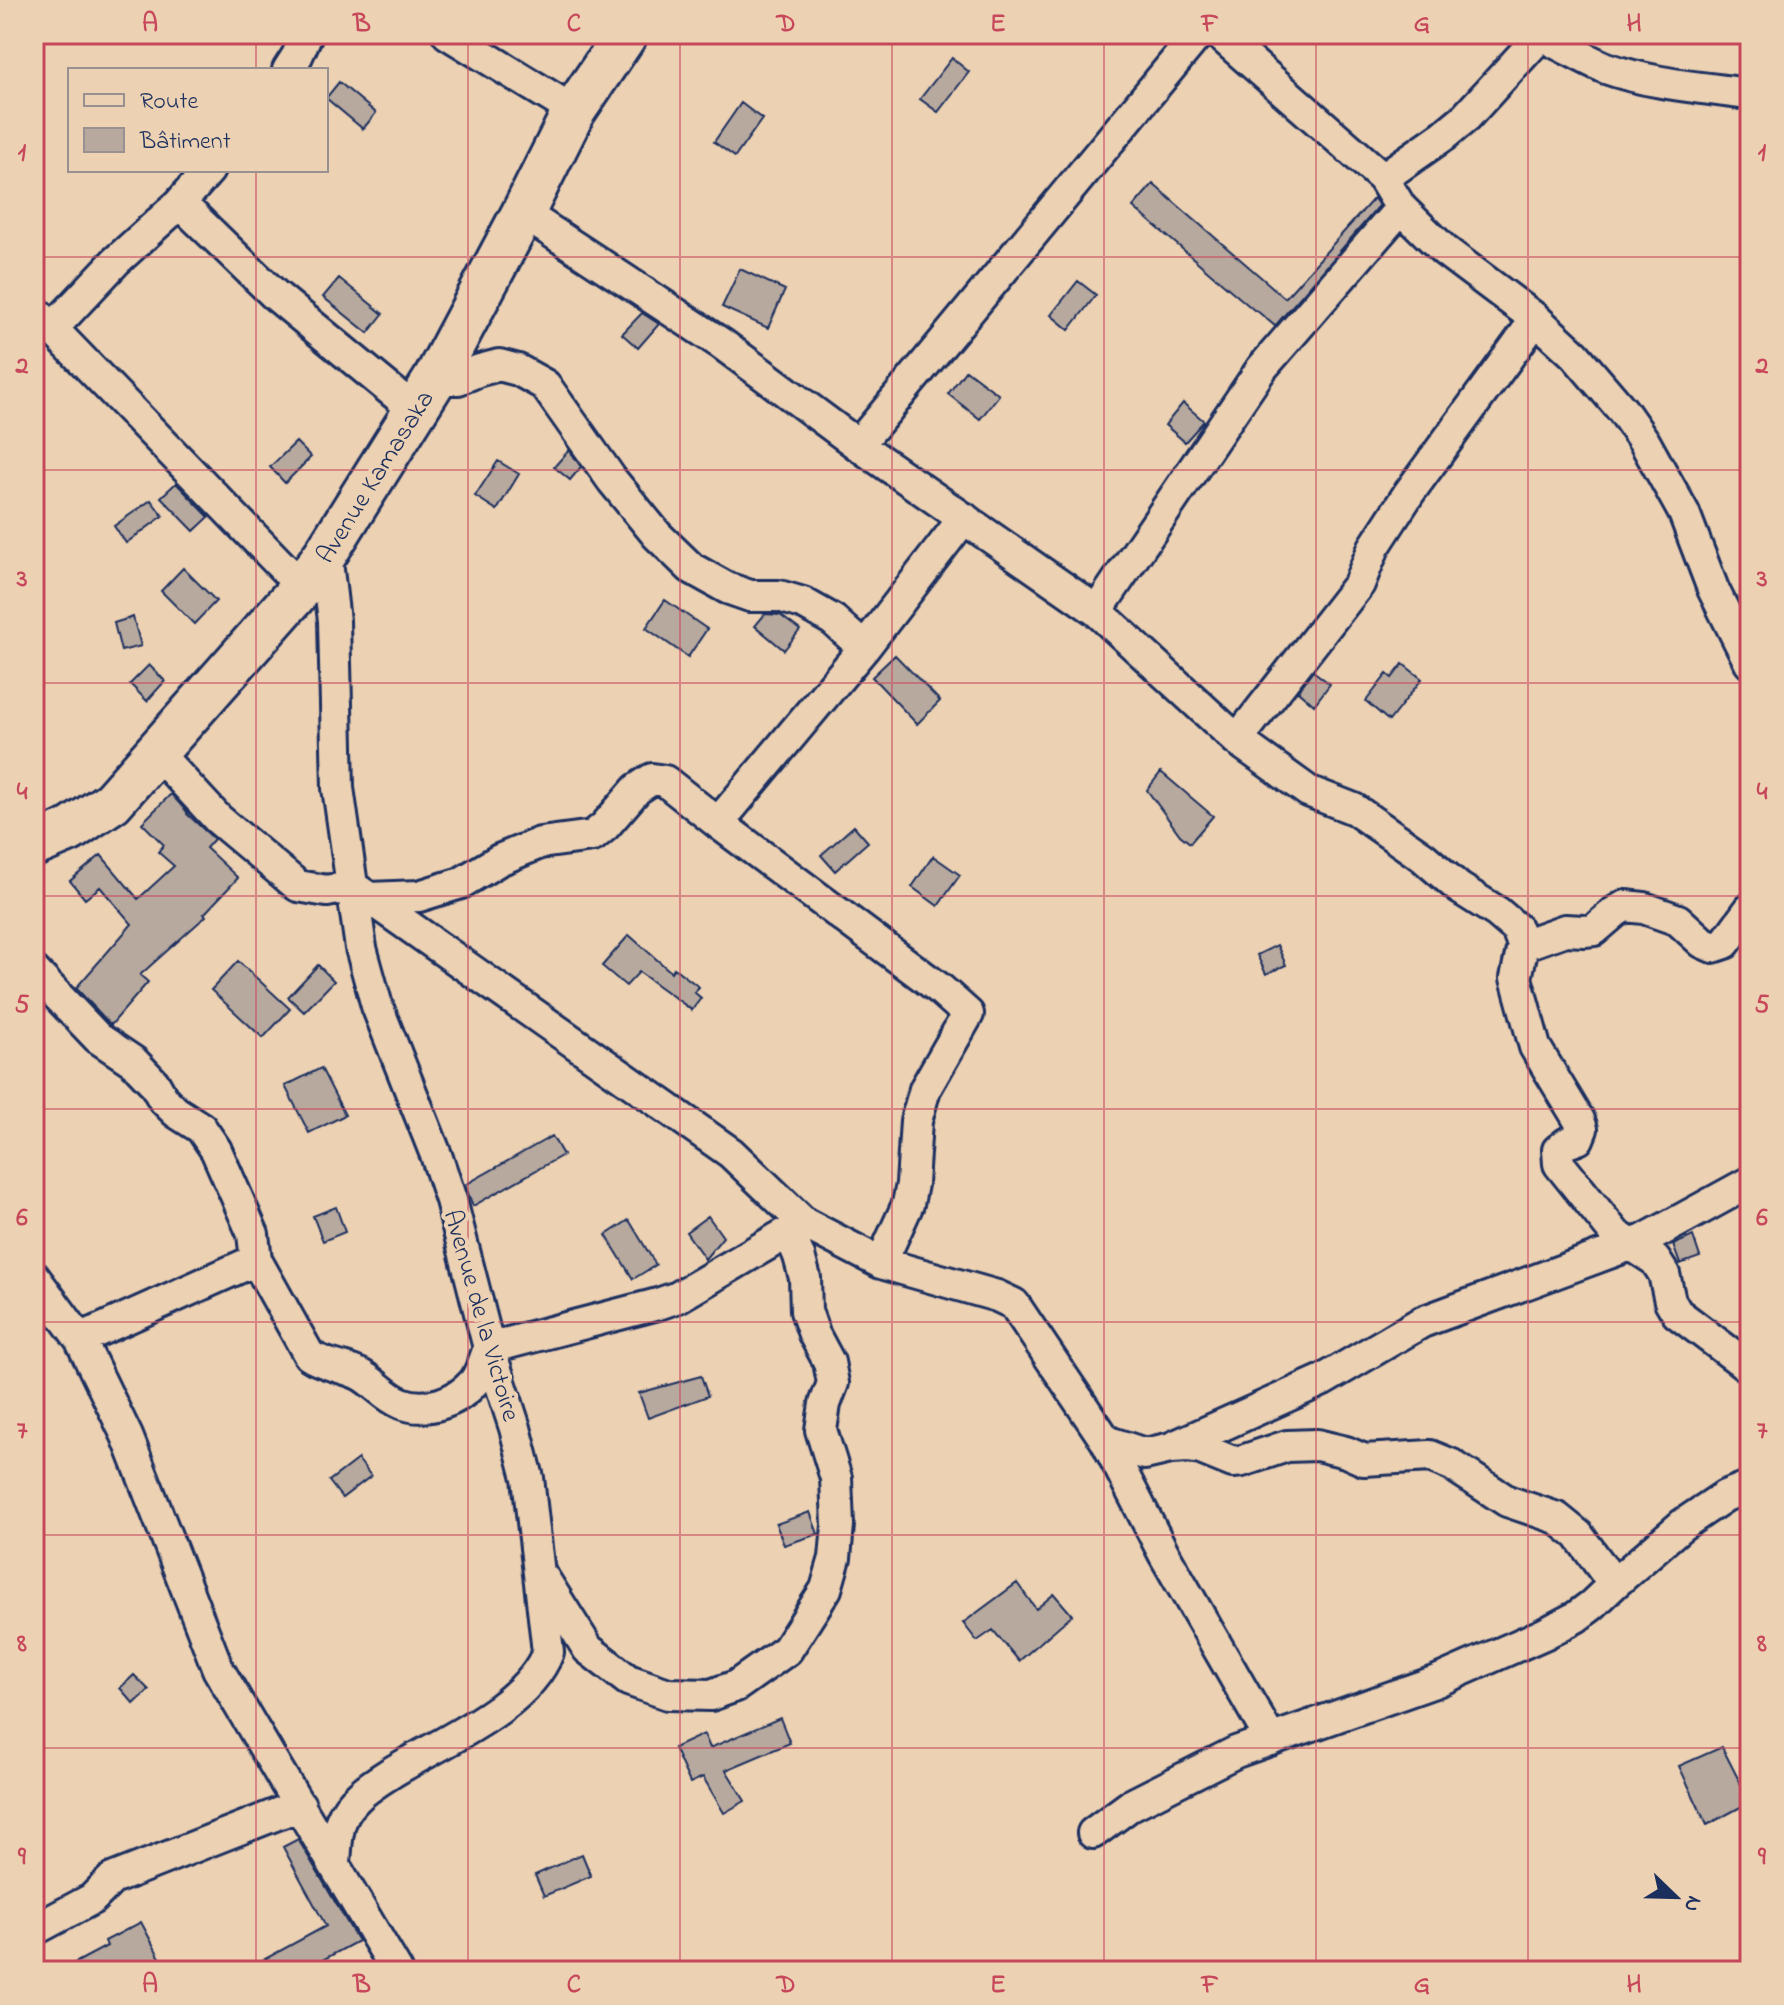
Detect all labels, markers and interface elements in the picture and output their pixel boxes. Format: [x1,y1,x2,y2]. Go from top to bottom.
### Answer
text: A [142,6,158,44]
text: B [352,6,371,44]
text: C [567,6,581,44]
text: D [775,6,796,44]
text: E [990,6,1006,44]
text: F [1200,6,1219,44]
text: G [1414,6,1430,44]
text: H [1626,6,1642,44]
legend [68,68,328,172]
text: Route [140,85,198,120]
text: Bâtiment [139,125,231,160]
text: 1 [18,135,27,173]
text: 1 [1758,135,1767,173]
text: 2 [15,348,29,386]
text: 2 [1755,348,1769,386]
street label: Avenue Kamasaka [308,384,445,572]
text: 3 [16,561,28,599]
text: 3 [1756,561,1768,599]
text: 4 [17,774,28,812]
text: 4 [1757,774,1768,812]
text: 5 [15,987,30,1025]
text: 5 [1755,987,1770,1025]
text: 6 [16,1200,28,1238]
text: 6 [1756,1200,1768,1238]
street label: Avenue de la Victoire [432,1206,529,1426]
text: 7 [17,1413,28,1451]
text: 7 [1757,1413,1768,1451]
text: 8 [16,1626,27,1664]
text: 8 [1756,1626,1767,1664]
text: 9 [17,1839,27,1877]
text: 9 [1757,1839,1767,1877]
north arrow [1636,1857,1716,1937]
text: N [1674,1891,1709,1917]
text: A [142,1967,158,2005]
text: B [352,1967,371,2005]
text: C [567,1967,581,2005]
text: D [775,1967,796,2005]
text: E [990,1967,1006,2005]
text: F [1200,1967,1219,2005]
text: G [1414,1967,1430,2005]
text: H [1626,1967,1642,2005]

